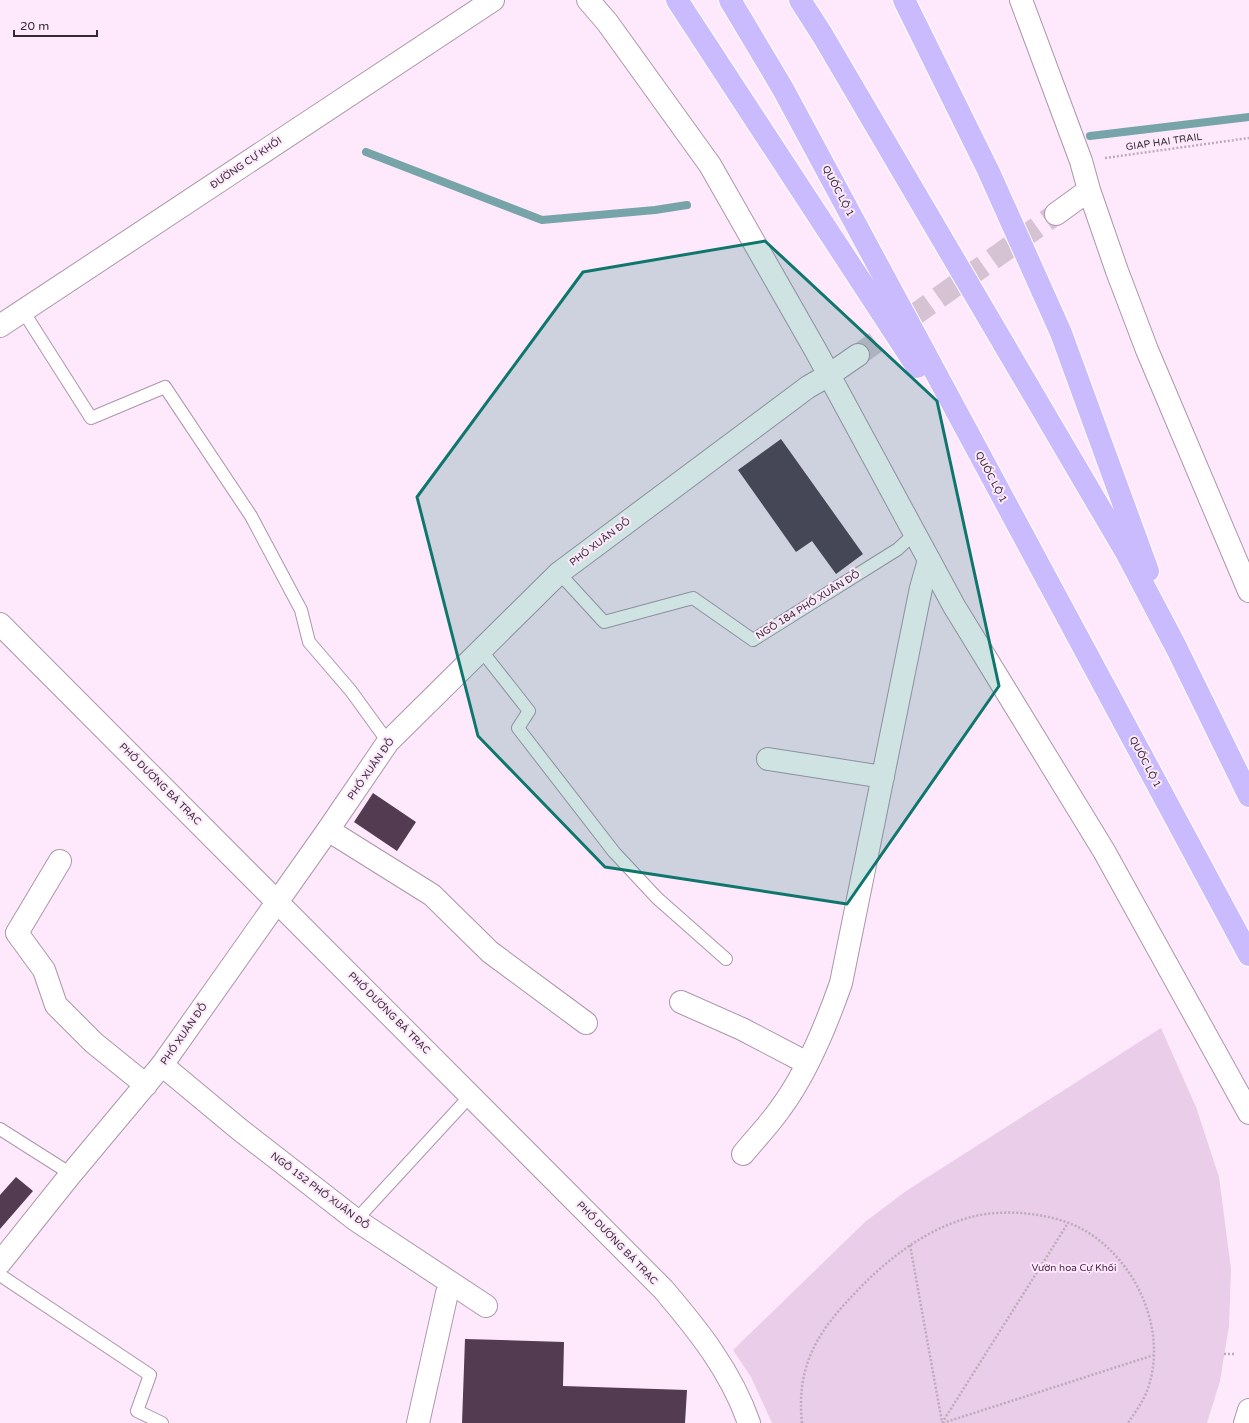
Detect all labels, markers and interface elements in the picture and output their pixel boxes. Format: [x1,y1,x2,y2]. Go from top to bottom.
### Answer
scale bar [14,12,97,38]
text: 20 m [20,19,49,33]
street label: GIAP HAI TRAIL [1125,131,1203,153]
street label: ĐƯỜNG CỰ KHỐI [207,134,284,191]
street label: QUỐC LỘ 1 [820,163,857,219]
street label: QUỐC LỘ 1 [973,449,1010,505]
street label: PHỐ XUÂN ĐỖ [567,514,633,569]
street label: NGÕ 184 PHỐ XUÂN ĐỖ [753,567,862,642]
street label: QUỐC LỘ 1 [1127,734,1164,790]
street label: PHỐ XUÂN ĐỖ [344,735,397,802]
street label: PHỐ DƯƠNG BÁ TRẠC [117,740,204,827]
street label: PHỐ DƯƠNG BÁ TRẠC [346,969,433,1056]
street label: PHỐ XUÂN ĐỖ [157,1000,210,1067]
street label: NGÕ 152 PHỐ XUÂN ĐỖ [268,1149,372,1232]
street label: PHỐ DƯƠNG BÁ TRẠC [574,1198,661,1287]
park label: Vườn hoa Cự Khối [1032,1262,1116,1274]

